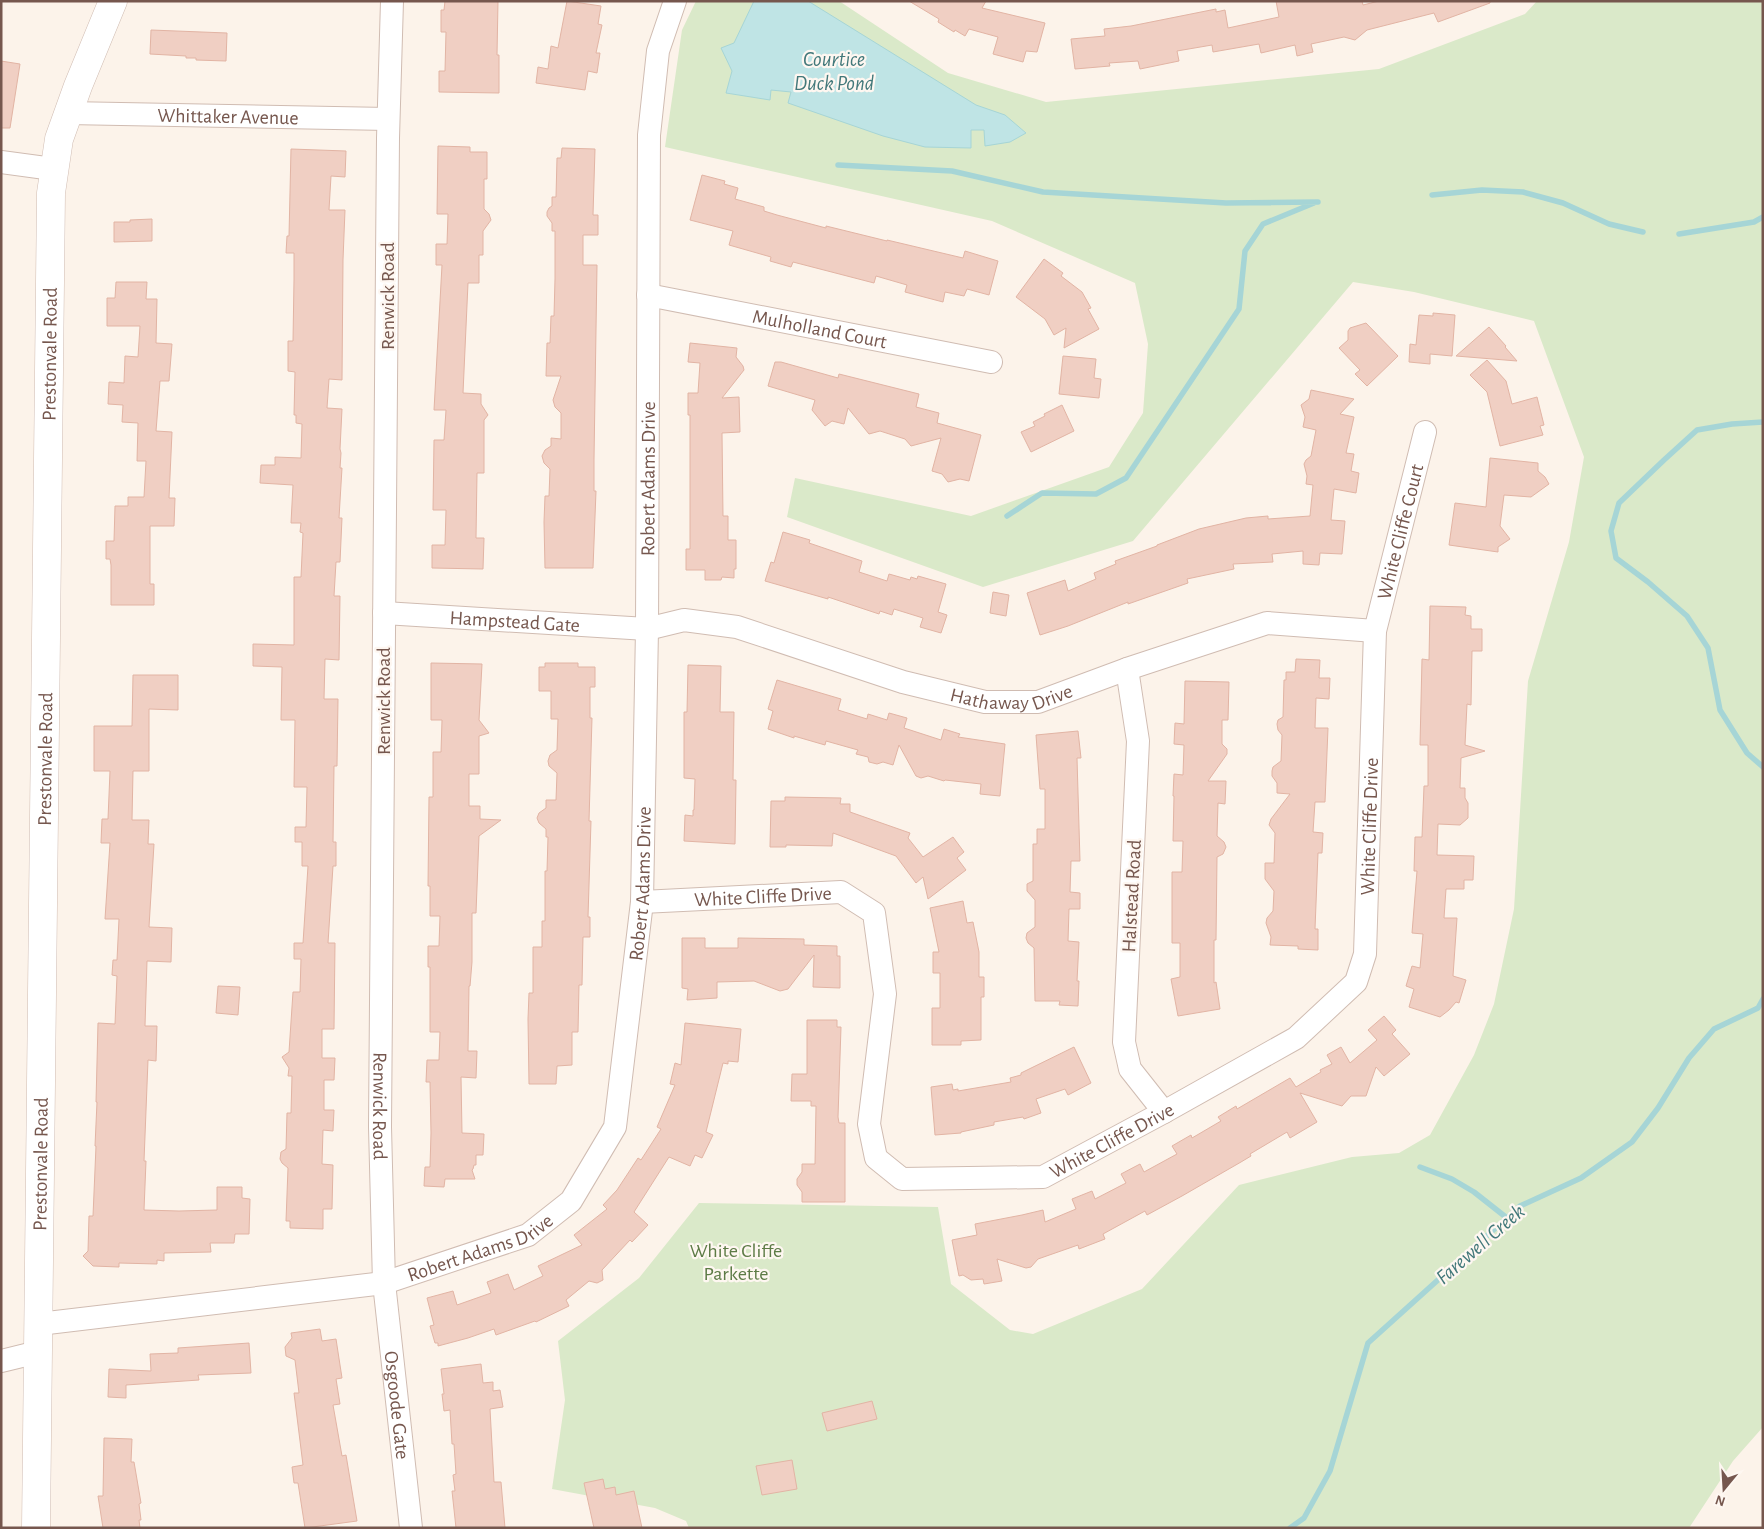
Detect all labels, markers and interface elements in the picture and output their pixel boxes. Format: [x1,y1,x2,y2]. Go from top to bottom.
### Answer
water label: Courtice Duck Pond [794,49,874,94]
street label: Whittaker Avenue [157,106,299,128]
street label: Renwick Road [378,242,398,350]
street label: Prestonvale Road [39,287,61,421]
street label: Mulholland Court [751,307,889,353]
street label: Robert Adams Drive [638,401,659,556]
street label: White Cliffe Court [1374,462,1428,602]
street label: Hampstead Gate [449,608,580,636]
street label: Renwick Road [374,647,394,755]
street label: Hathaway Drive [948,681,1075,714]
street label: Prestonvale Road [35,692,56,826]
street label: White Cliffe Drive [1358,757,1382,896]
street label: Robert Adams Drive [626,806,655,962]
street label: Halstead Road [1119,839,1145,953]
street label: White Cliffe Drive [694,883,832,910]
street label: Renwick Road [369,1052,390,1160]
street label: Prestonvale Road [30,1097,52,1231]
street label: White Cliffe Drive [1047,1100,1177,1182]
water label: Farewell Creek [1432,1200,1529,1288]
street label: Robert Adams Drive [405,1210,557,1285]
park label: White Cliffe Parkette [690,1241,782,1284]
street label: Osgoode Gate [381,1350,412,1460]
north arrow [1699,1464,1749,1514]
text: N [1713,1492,1727,1509]

